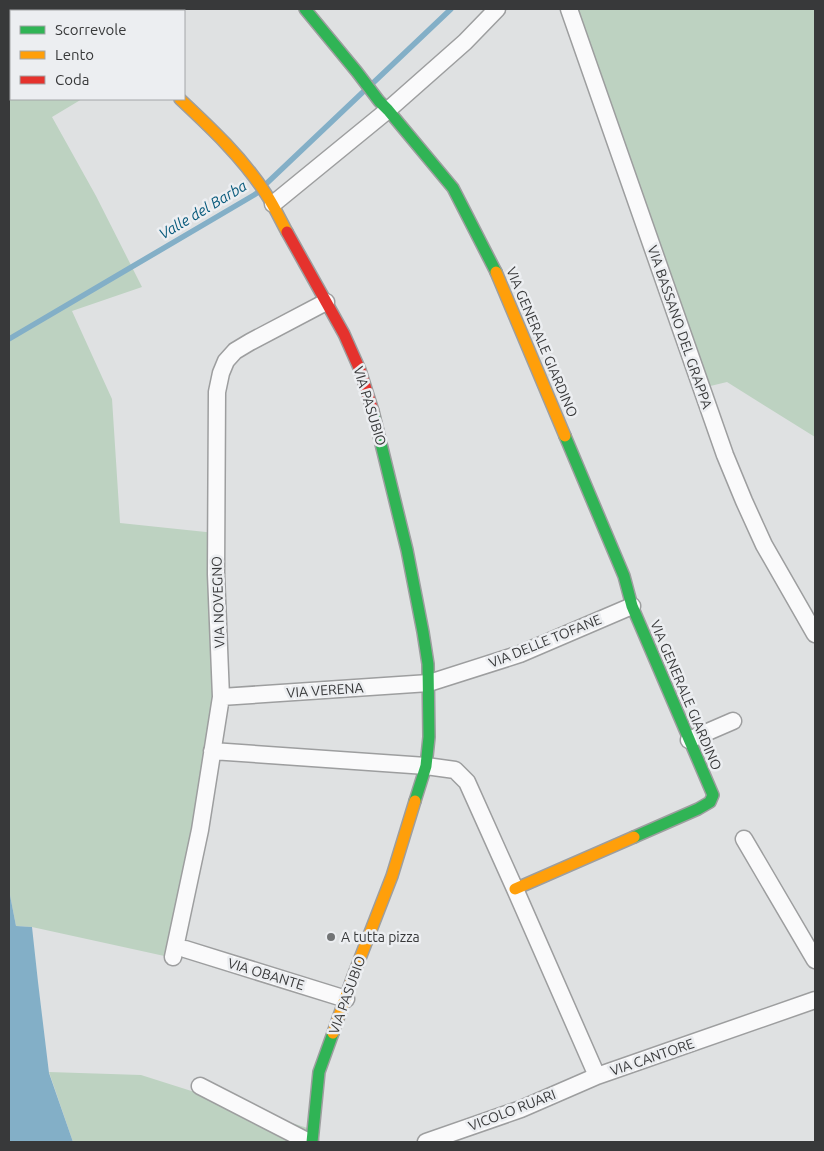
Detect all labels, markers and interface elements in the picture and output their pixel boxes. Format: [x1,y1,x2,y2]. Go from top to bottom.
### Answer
legend [10,10,185,100]
text: Scorrevole [55,21,126,38]
text: Lento [55,46,94,63]
text: Coda [55,71,89,88]
water label: Valle del Barba [156,177,250,242]
street label: VIA BASSANO DEL GRAPPA [644,243,716,411]
street label: VIA GENERALE GIARDINO [503,265,581,419]
street label: VIA PASUBIO [350,364,390,448]
street label: VIA NOVEGNO [208,556,228,648]
street label: VIA DELLE TOFANE [486,611,604,671]
street label: VIA GENERALE GIARDINO [647,618,725,772]
street label: VIA VERENA [286,679,364,701]
place label: A tutta pizza [341,929,420,945]
marker: A tutta pizza [325,931,337,943]
street label: VIA PASUBIO [325,954,369,1036]
street label: VIA OBANTE [226,955,306,993]
street label: VIA CANTORE [608,1035,696,1079]
street label: VICOLO RUARI [466,1086,558,1134]

